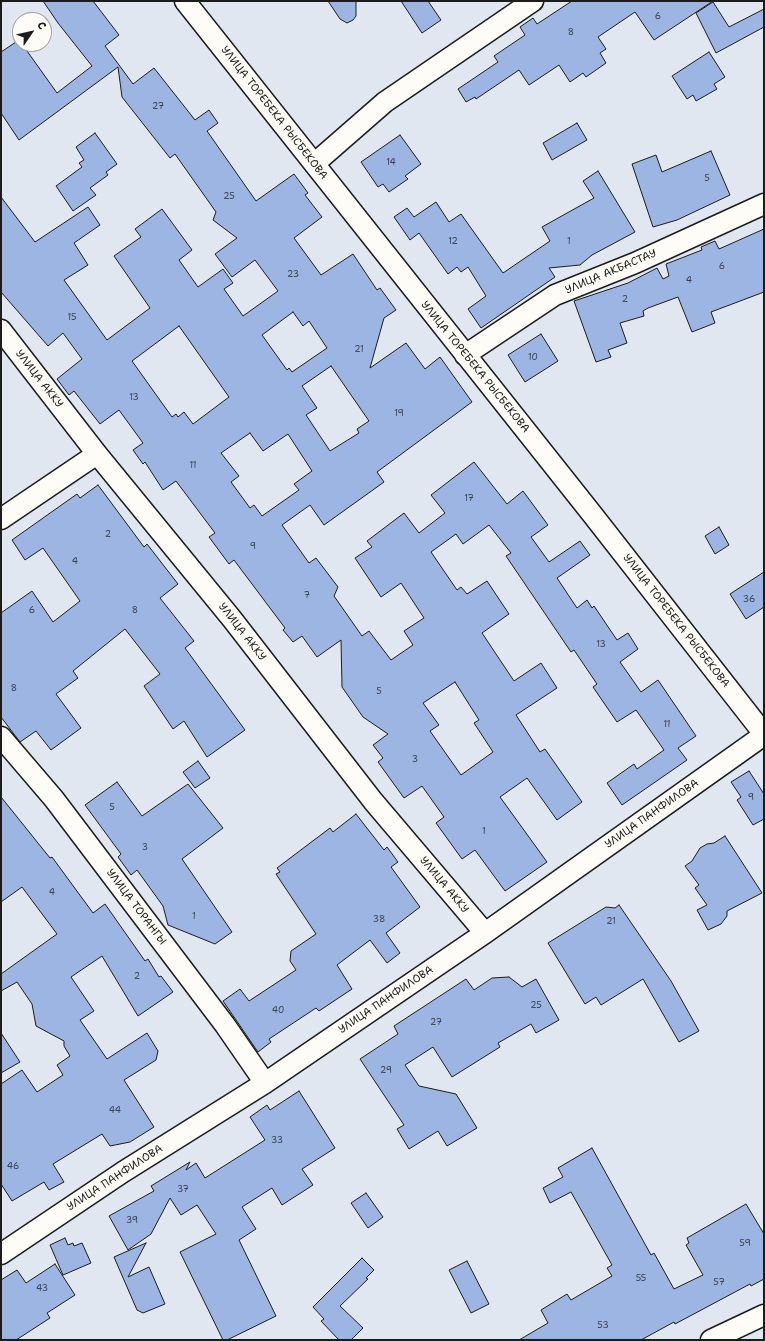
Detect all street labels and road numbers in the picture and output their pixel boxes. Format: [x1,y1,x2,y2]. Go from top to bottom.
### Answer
street label: УЛИЦА ТОРЕБЕКА РЫСБЕКОВА [218,44,330,182]
street label: УЛИЦА АКБАСТАУ [563,247,659,297]
street label: УЛИЦА ТОРЕБЕКА РЫСБЕКОВА [418,298,532,436]
street label: УЛИЦА АККУ [12,347,66,411]
street label: УЛИЦА ТОРЕБЕКА РЫСБЕКОВА [620,552,732,690]
street label: УЛИЦА АККУ [215,600,269,664]
street label: УЛИЦА ПАНФИЛОВА [603,777,701,851]
street label: УЛИЦА АККУ [417,854,471,916]
street label: УЛИЦА ТОРАНГЫ [103,866,169,948]
street label: УЛИЦА ПАНФИЛОВА [336,963,436,1037]
street label: УЛИЦА ПАНФИЛОВА [65,1142,165,1214]

